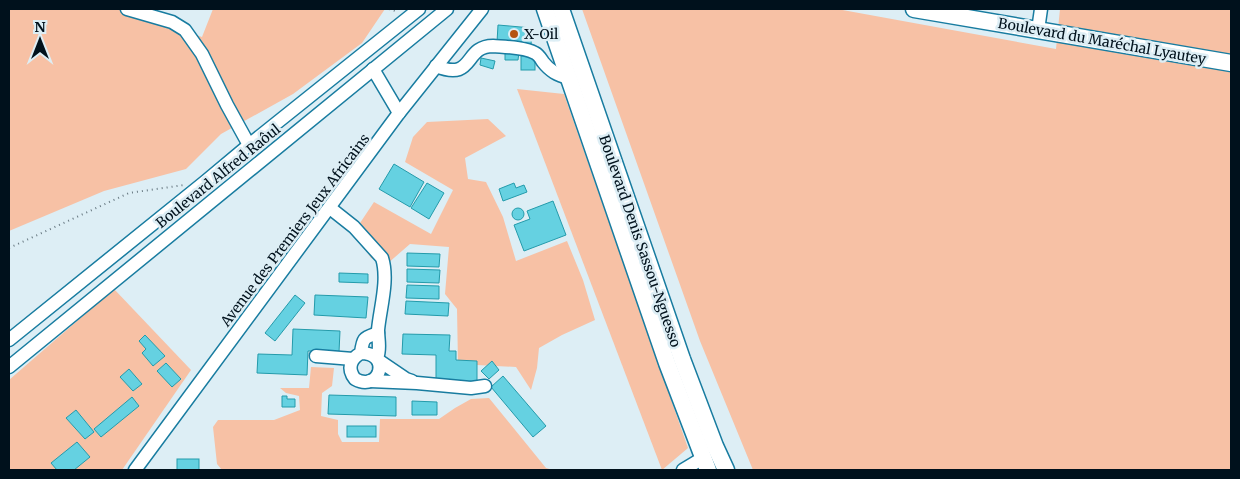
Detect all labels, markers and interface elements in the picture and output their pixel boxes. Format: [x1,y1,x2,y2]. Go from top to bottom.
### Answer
street label: Boulevard du Maréchal Lyautey [997,14,1208,68]
north arrow [15,15,65,65]
text: N [34,18,46,36]
place label: X-Oil [524,25,559,43]
marker: X-Oil [508,28,520,40]
street label: Boulevard Alfred Raôul [152,120,284,232]
street label: Avenue des Premiers Jeux Africains [216,130,374,331]
street label: Boulevard Denis Sassou-Nguesso [595,132,685,350]

